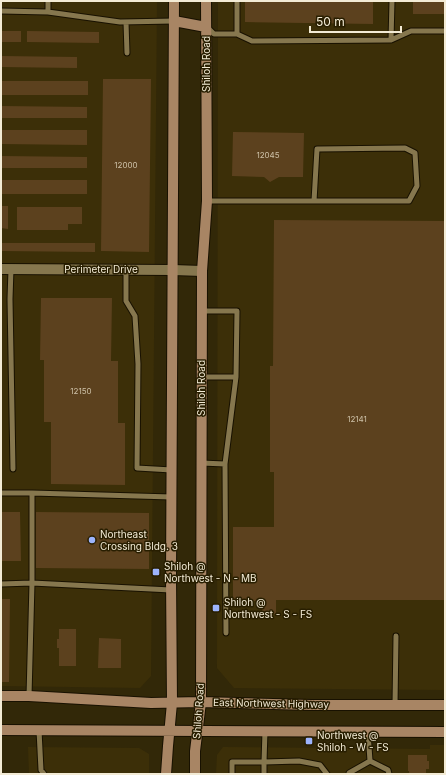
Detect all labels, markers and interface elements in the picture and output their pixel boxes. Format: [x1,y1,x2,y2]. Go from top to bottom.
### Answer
scale bar [310,8,401,34]
text: 50 m [316,14,345,29]
street label: Shiloh Road [200,36,212,92]
house number: 12045 [256,150,280,160]
house number: 12000 [114,160,138,170]
street label: Perimeter Drive [64,263,138,275]
street label: Shiloh Road [195,360,207,416]
house number: 12150 [70,386,92,396]
house number: 12141 [347,414,367,424]
place label: Northeast Crossing Bldg. 3 [100,528,178,552]
marker: Northeast Crossing Bldg. 3 [87,535,97,545]
place label: Shiloh @ Northwest - N - MB [164,560,257,584]
marker: Shiloh @ Northwest - N - MB [151,567,161,577]
place label: Shiloh @ Northwest - S - FS [224,596,312,620]
marker: Shiloh @ Northwest - S - FS [211,603,221,613]
street label: Shiloh Road [190,683,206,739]
street label: East Northwest Highway [213,696,329,710]
place label: Northwest @ Shiloh - W - FS [317,729,389,753]
marker: Northwest @ Shiloh - W - FS [304,736,314,746]

